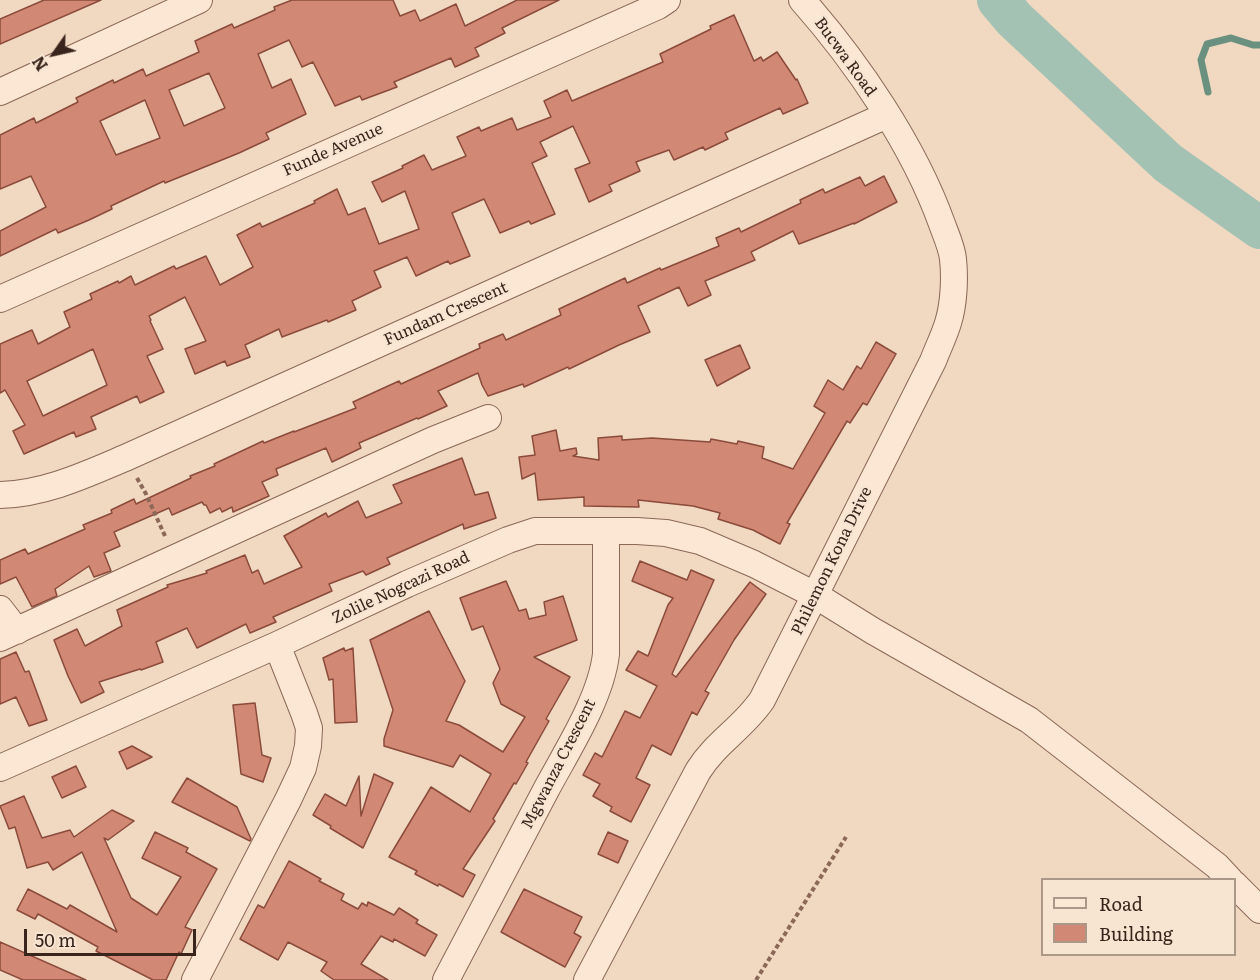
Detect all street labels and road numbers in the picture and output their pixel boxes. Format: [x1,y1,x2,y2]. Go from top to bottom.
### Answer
street label: Bucwa Road [810,14,880,100]
street label: Funde Avenue [280,119,386,181]
street label: Fundam Crescent [381,278,511,350]
street label: Philemon Kona Drive [788,484,876,638]
street label: Zolile Nogcazi Road [329,548,473,628]
street label: Mgwanza Crescent [518,696,600,832]

